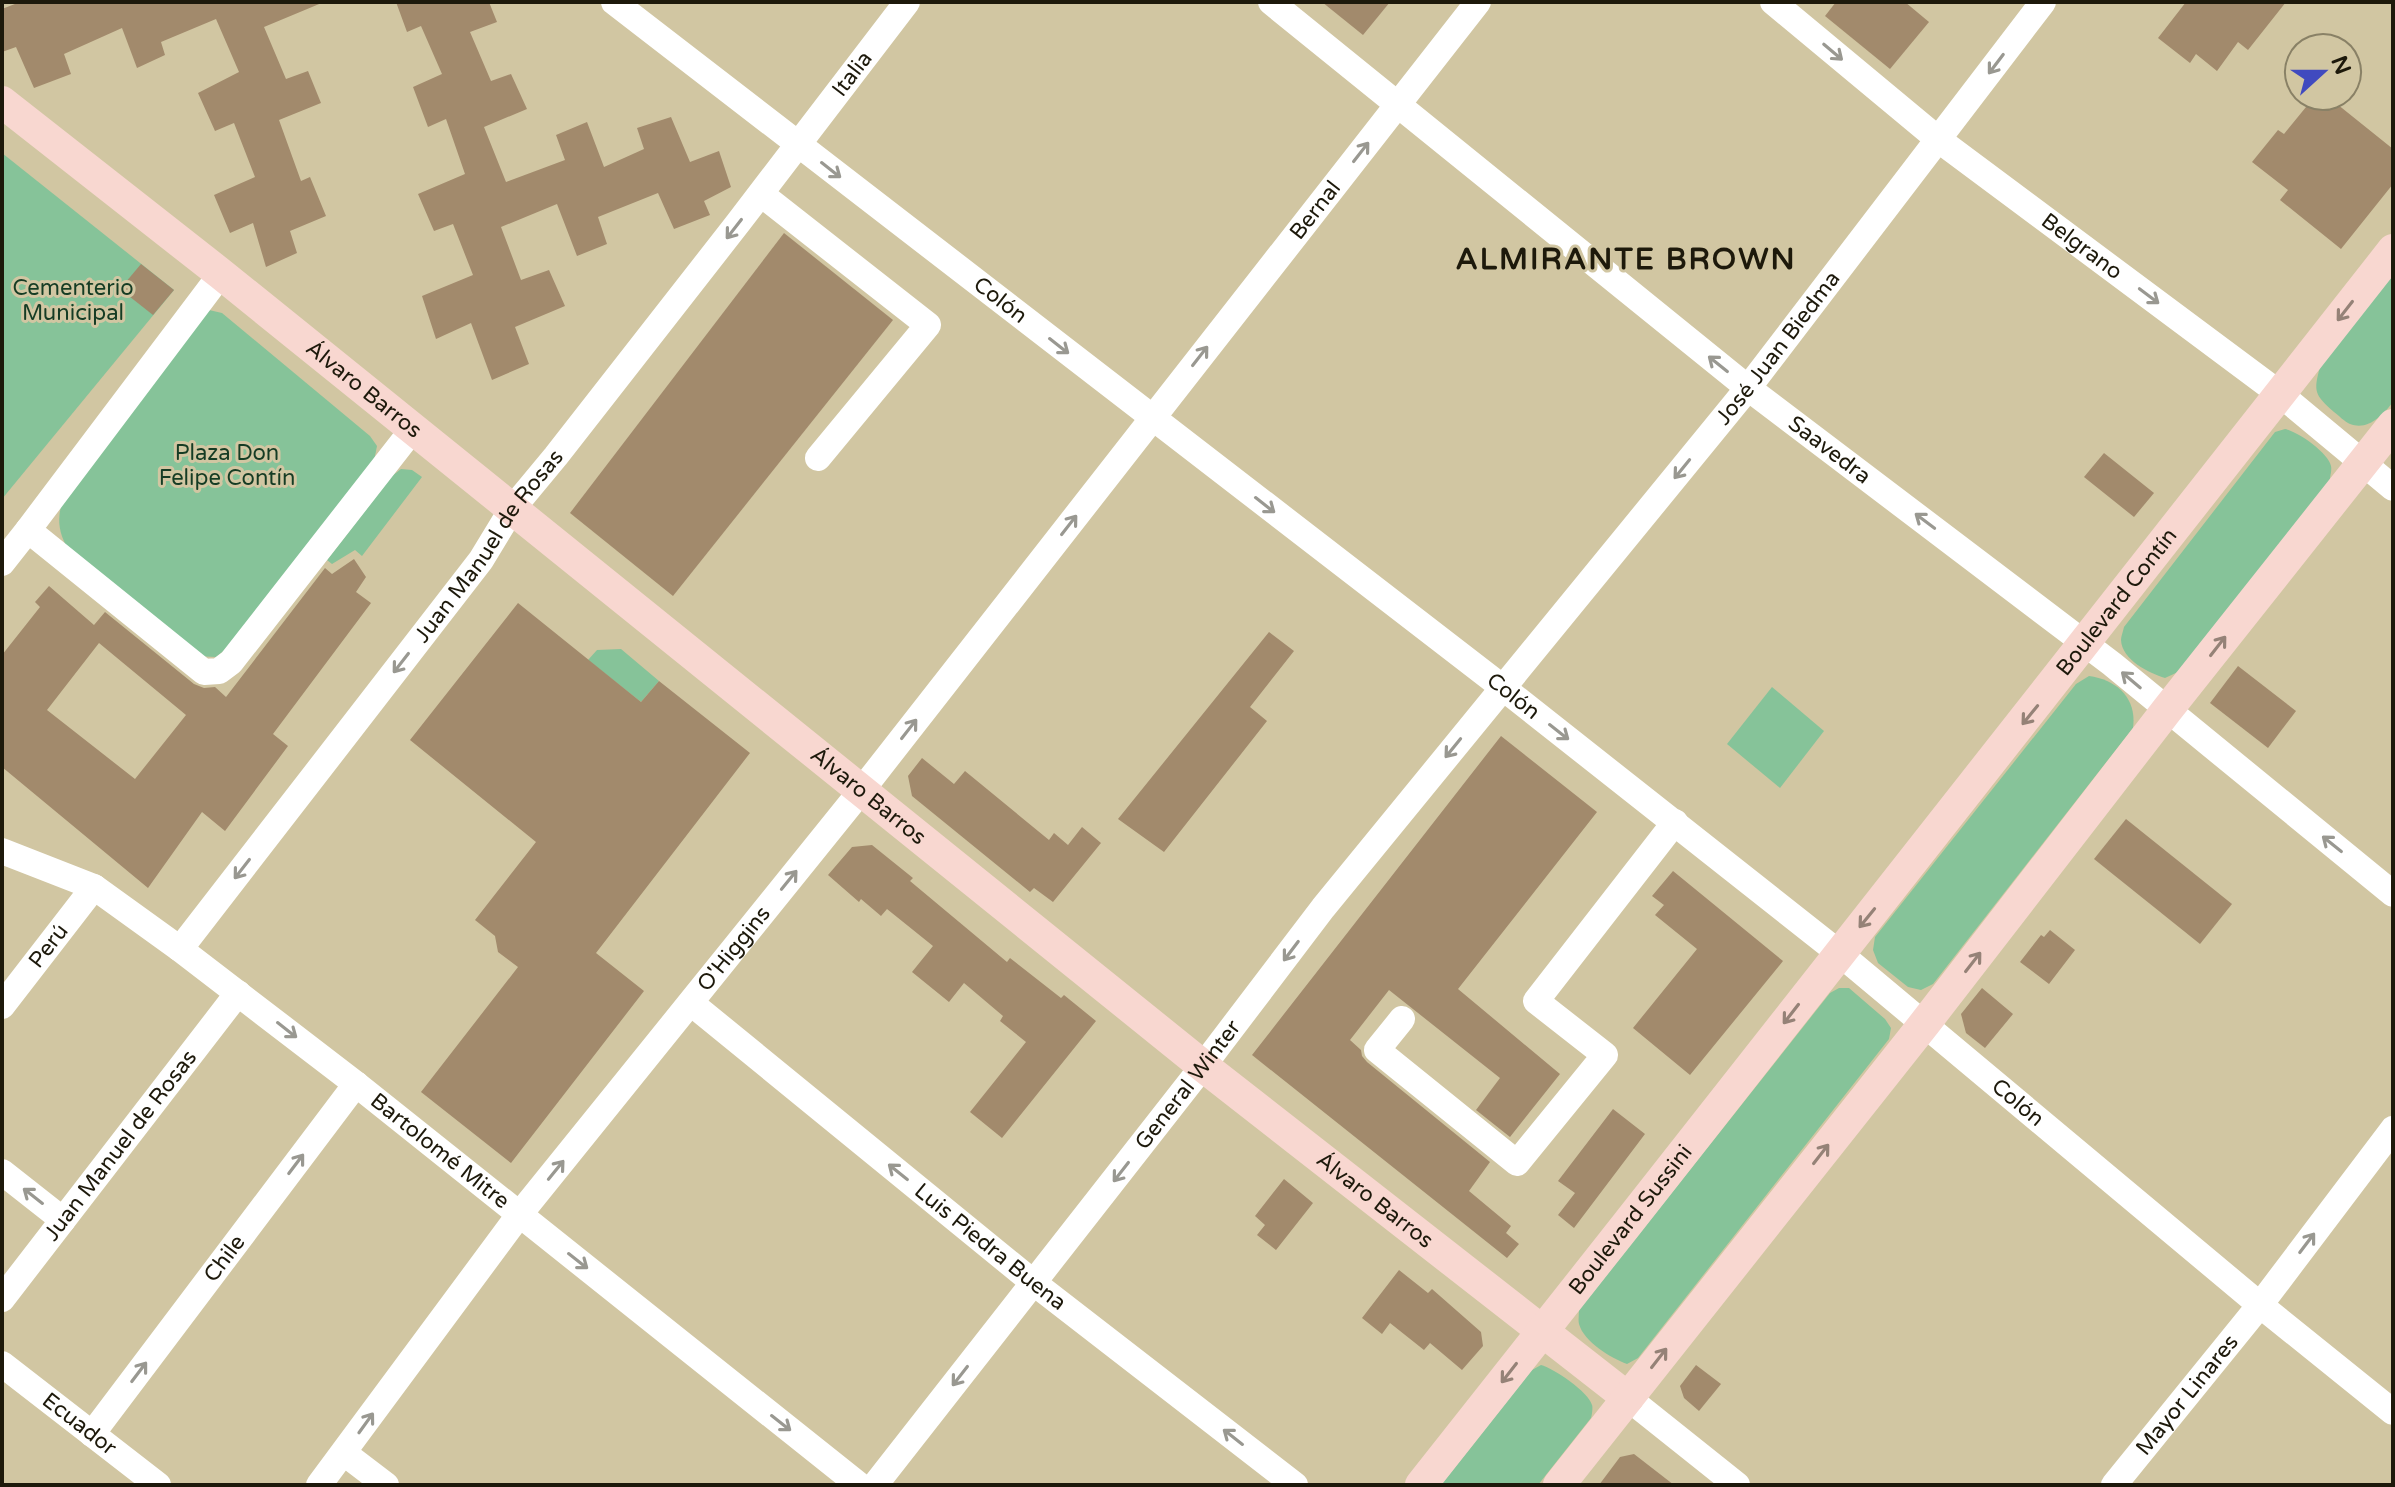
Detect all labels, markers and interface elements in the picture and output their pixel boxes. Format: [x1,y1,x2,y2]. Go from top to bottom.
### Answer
north arrow [2283,32,2363,112]
one-way arrow [1822,43,1842,61]
street label: Italia [827,46,878,102]
text: N [2325,52,2356,78]
one-way arrow [1988,53,2004,75]
one-way arrow [1352,142,1370,163]
one-way arrow [820,161,841,178]
street label: Bernal [1284,176,1346,245]
street label: Belgrano [2036,208,2128,285]
one-way arrow [725,218,743,239]
district label: ALMIRANTE BROWN [1455,241,1797,278]
street label: José Juan Biedma [1710,266,1845,430]
street label: Colón [968,271,1032,329]
park label: Cementerio Municipal [12,275,134,326]
one-way arrow [2138,288,2160,305]
one-way arrow [2336,300,2354,321]
street label: Álvaro Barros [301,334,427,444]
one-way arrow [1048,337,1069,354]
one-way arrow [1192,346,1209,367]
one-way arrow [1708,355,1729,373]
street label: Saavedra [1783,410,1876,489]
park label: Plaza Don Felipe Contín [159,440,295,491]
street label: Juan Manuel de Rosas [409,444,569,648]
one-way arrow [1673,458,1691,478]
one-way arrow [1254,496,1275,513]
one-way arrow [1915,513,1936,530]
one-way arrow [1061,514,1078,536]
street label: Boulevard Contín [2051,523,2183,681]
one-way arrow [2209,636,2227,657]
one-way arrow [393,652,410,673]
street label: Colón [1482,667,1545,725]
one-way arrow [2122,671,2142,689]
one-way arrow [2021,704,2039,725]
one-way arrow [900,719,918,740]
one-way arrow [1548,723,1569,740]
one-way arrow [1444,737,1462,758]
street label: Álvaro Barros [805,741,931,850]
one-way arrow [2322,836,2343,854]
one-way arrow [233,858,251,879]
one-way arrow [780,870,798,891]
street label: O'Higgins [692,901,776,997]
one-way arrow [1859,907,1876,928]
street label: Perú [23,919,74,973]
one-way arrow [1282,939,1299,961]
one-way arrow [1964,952,1981,973]
one-way arrow [1782,1003,1800,1024]
street label: General Winter [1130,1014,1247,1155]
one-way arrow [275,1021,297,1038]
street label: Juan Manuel de Rosas [39,1045,202,1246]
street label: Colón [1986,1073,2049,1132]
street label: Bartolomé Mitre [365,1088,515,1214]
street label: Boulevard Sussini [1563,1140,1698,1300]
one-way arrow [1812,1144,1830,1165]
street label: Álvaro Barros [1311,1146,1438,1254]
one-way arrow [287,1154,304,1176]
one-way arrow [547,1160,564,1181]
one-way arrow [1112,1161,1129,1182]
one-way arrow [888,1163,909,1180]
street label: Luis Piedra Buena [909,1178,1071,1316]
one-way arrow [23,1188,44,1205]
street label: Chile [198,1230,251,1287]
one-way arrow [2298,1232,2315,1254]
one-way arrow [567,1253,588,1270]
street label: Mayor Linares [2130,1329,2244,1460]
one-way arrow [1651,1348,1668,1369]
one-way arrow [130,1362,147,1383]
one-way arrow [1501,1362,1518,1383]
one-way arrow [952,1365,969,1386]
street label: Ecuador [37,1387,122,1461]
one-way arrow [358,1412,375,1434]
one-way arrow [770,1415,791,1432]
one-way arrow [1223,1429,1244,1446]

